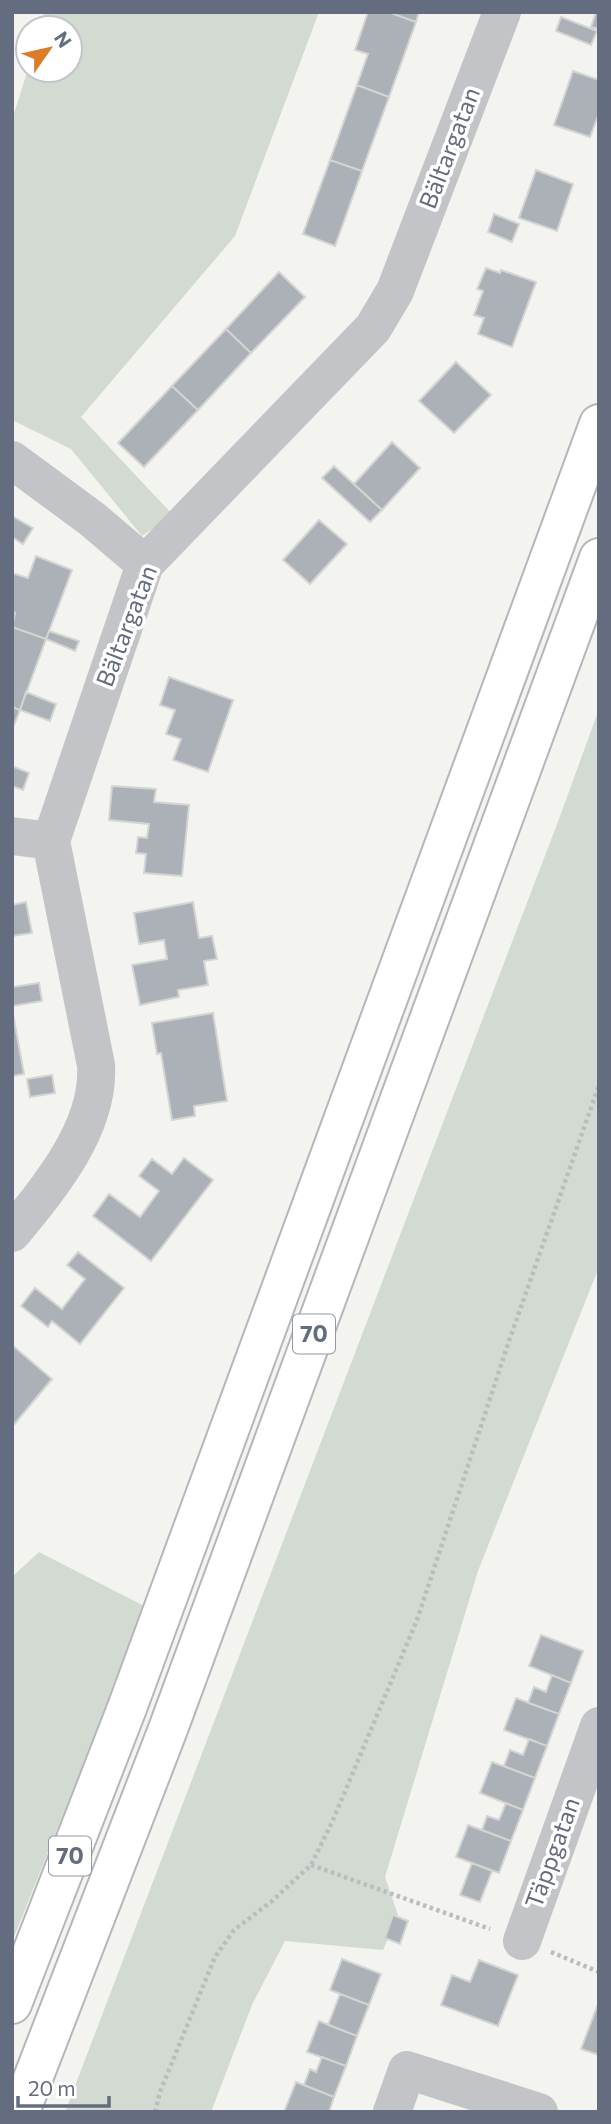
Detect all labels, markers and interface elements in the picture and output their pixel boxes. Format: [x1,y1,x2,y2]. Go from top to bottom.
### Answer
north arrow [14,14,84,84]
text: N [50,27,77,52]
street label: Bältargatan [412,83,485,212]
street label: Bältargatan [89,561,162,690]
road number: 70 [293,1315,335,1354]
street label: Täppgatan [518,1793,585,1912]
road number: 70 [49,1837,91,1876]
scale bar [18,2064,108,2108]
text: 20 m [28,2075,76,2100]

